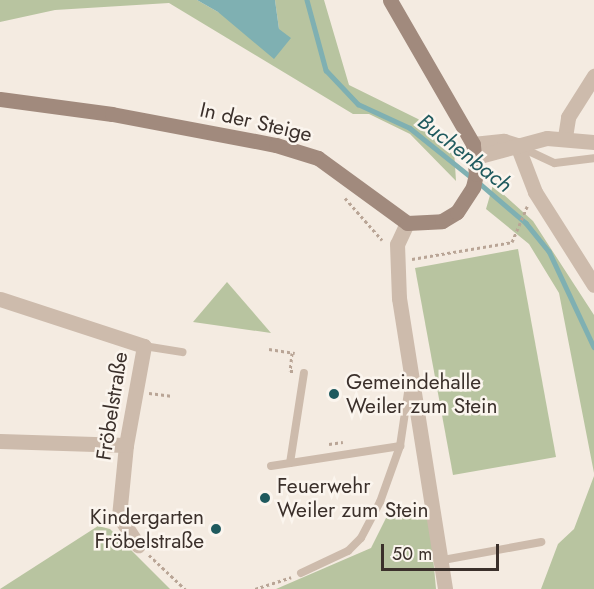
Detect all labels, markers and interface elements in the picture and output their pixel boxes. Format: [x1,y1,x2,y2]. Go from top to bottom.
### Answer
street label: In der Steige [197,97,315,147]
water label: Buchenbach [413,108,517,198]
street label: Fröbelstraße [91,350,133,462]
place label: Gemeindehalle Weiler zum Stein [346,369,498,419]
marker: Gemeindehalle Weiler zum Stein [327,387,341,401]
place label: Feuerwehr Weiler zum Stein [277,473,429,523]
marker: Feuerwehr Weiler zum Stein [258,491,272,505]
place label: Kindergarten Fröbelstraße [90,504,204,554]
marker: Kindergarten Fröbelstraße [209,522,223,536]
scale bar [384,532,502,570]
text: 50 m [392,541,432,567]

